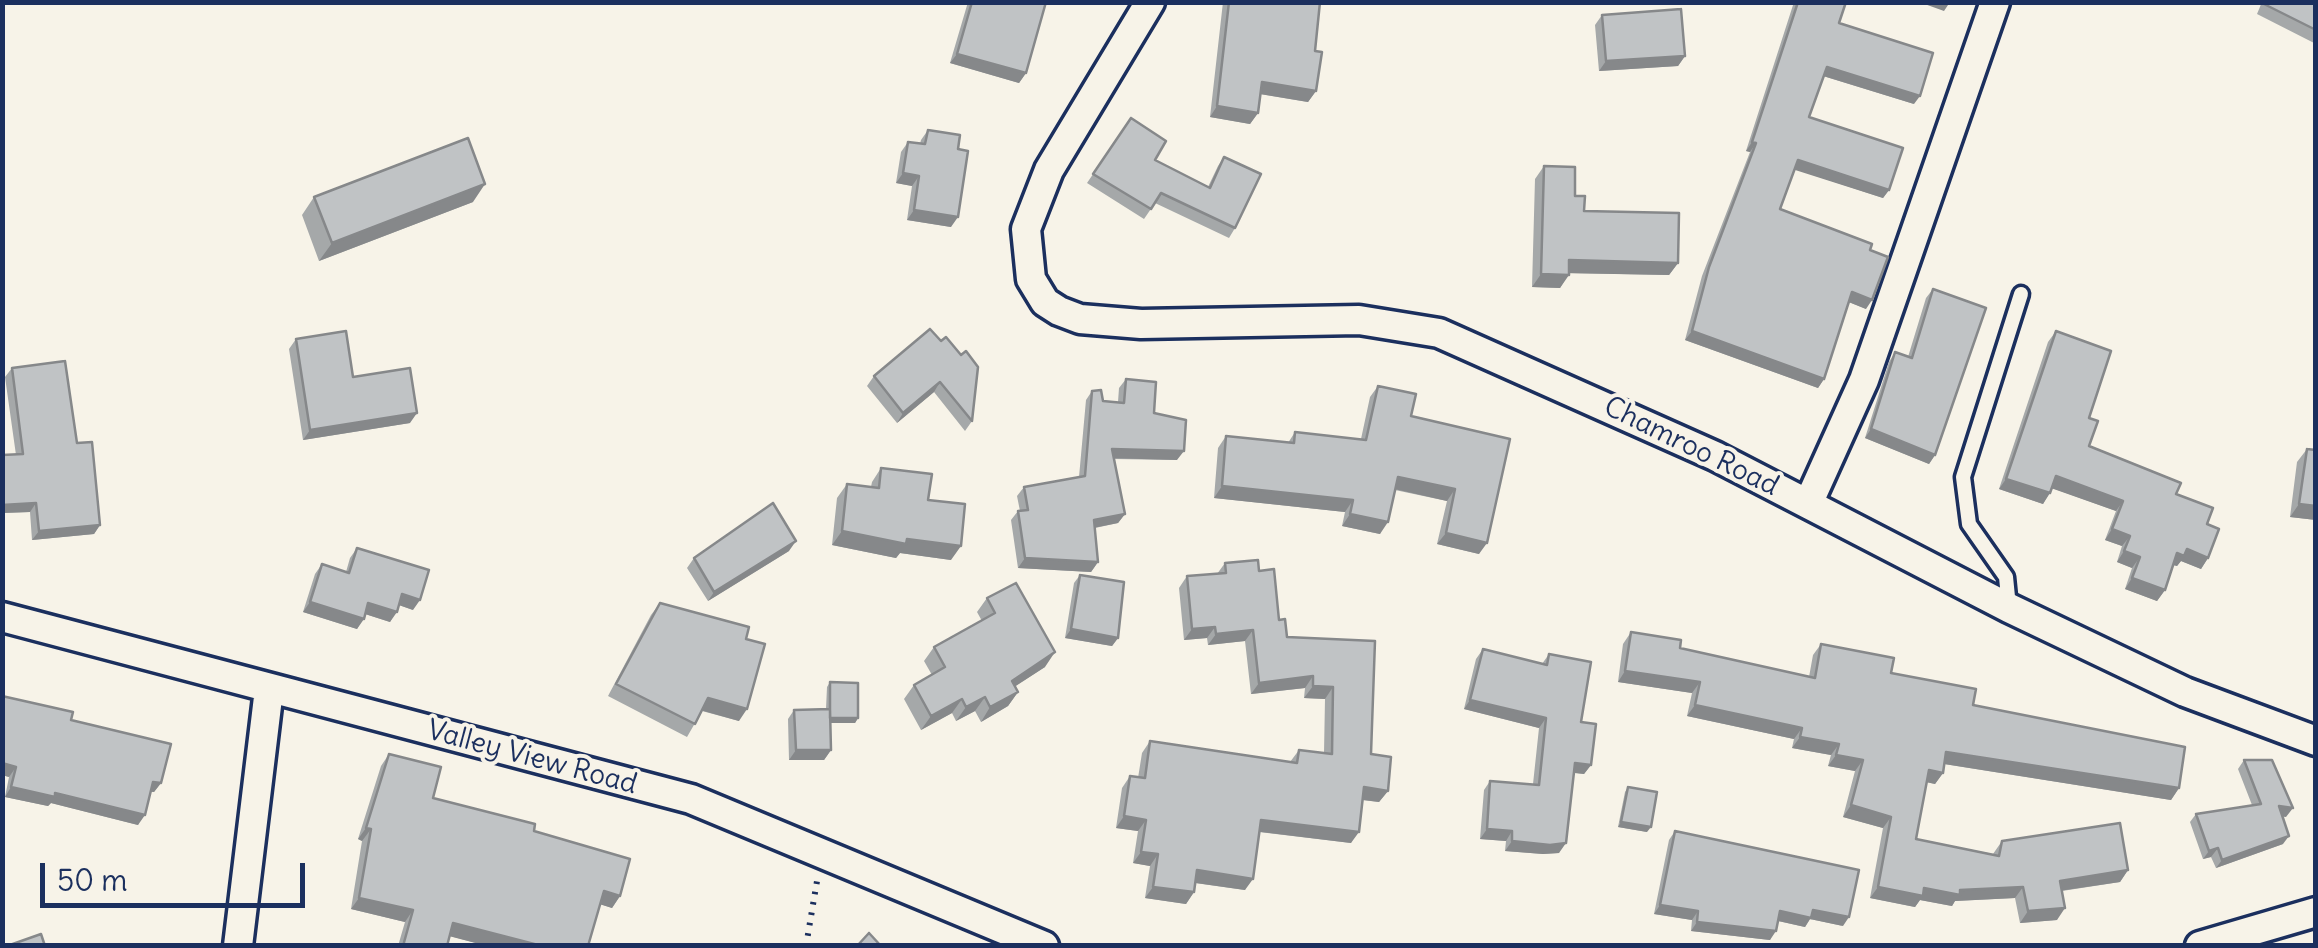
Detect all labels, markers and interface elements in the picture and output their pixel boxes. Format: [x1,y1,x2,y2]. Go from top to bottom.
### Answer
street label: Chamroo Road [1598,390,1784,504]
street label: Valley View Road [423,714,641,802]
scale bar [45,843,310,905]
text: 50 m [57,861,127,899]

